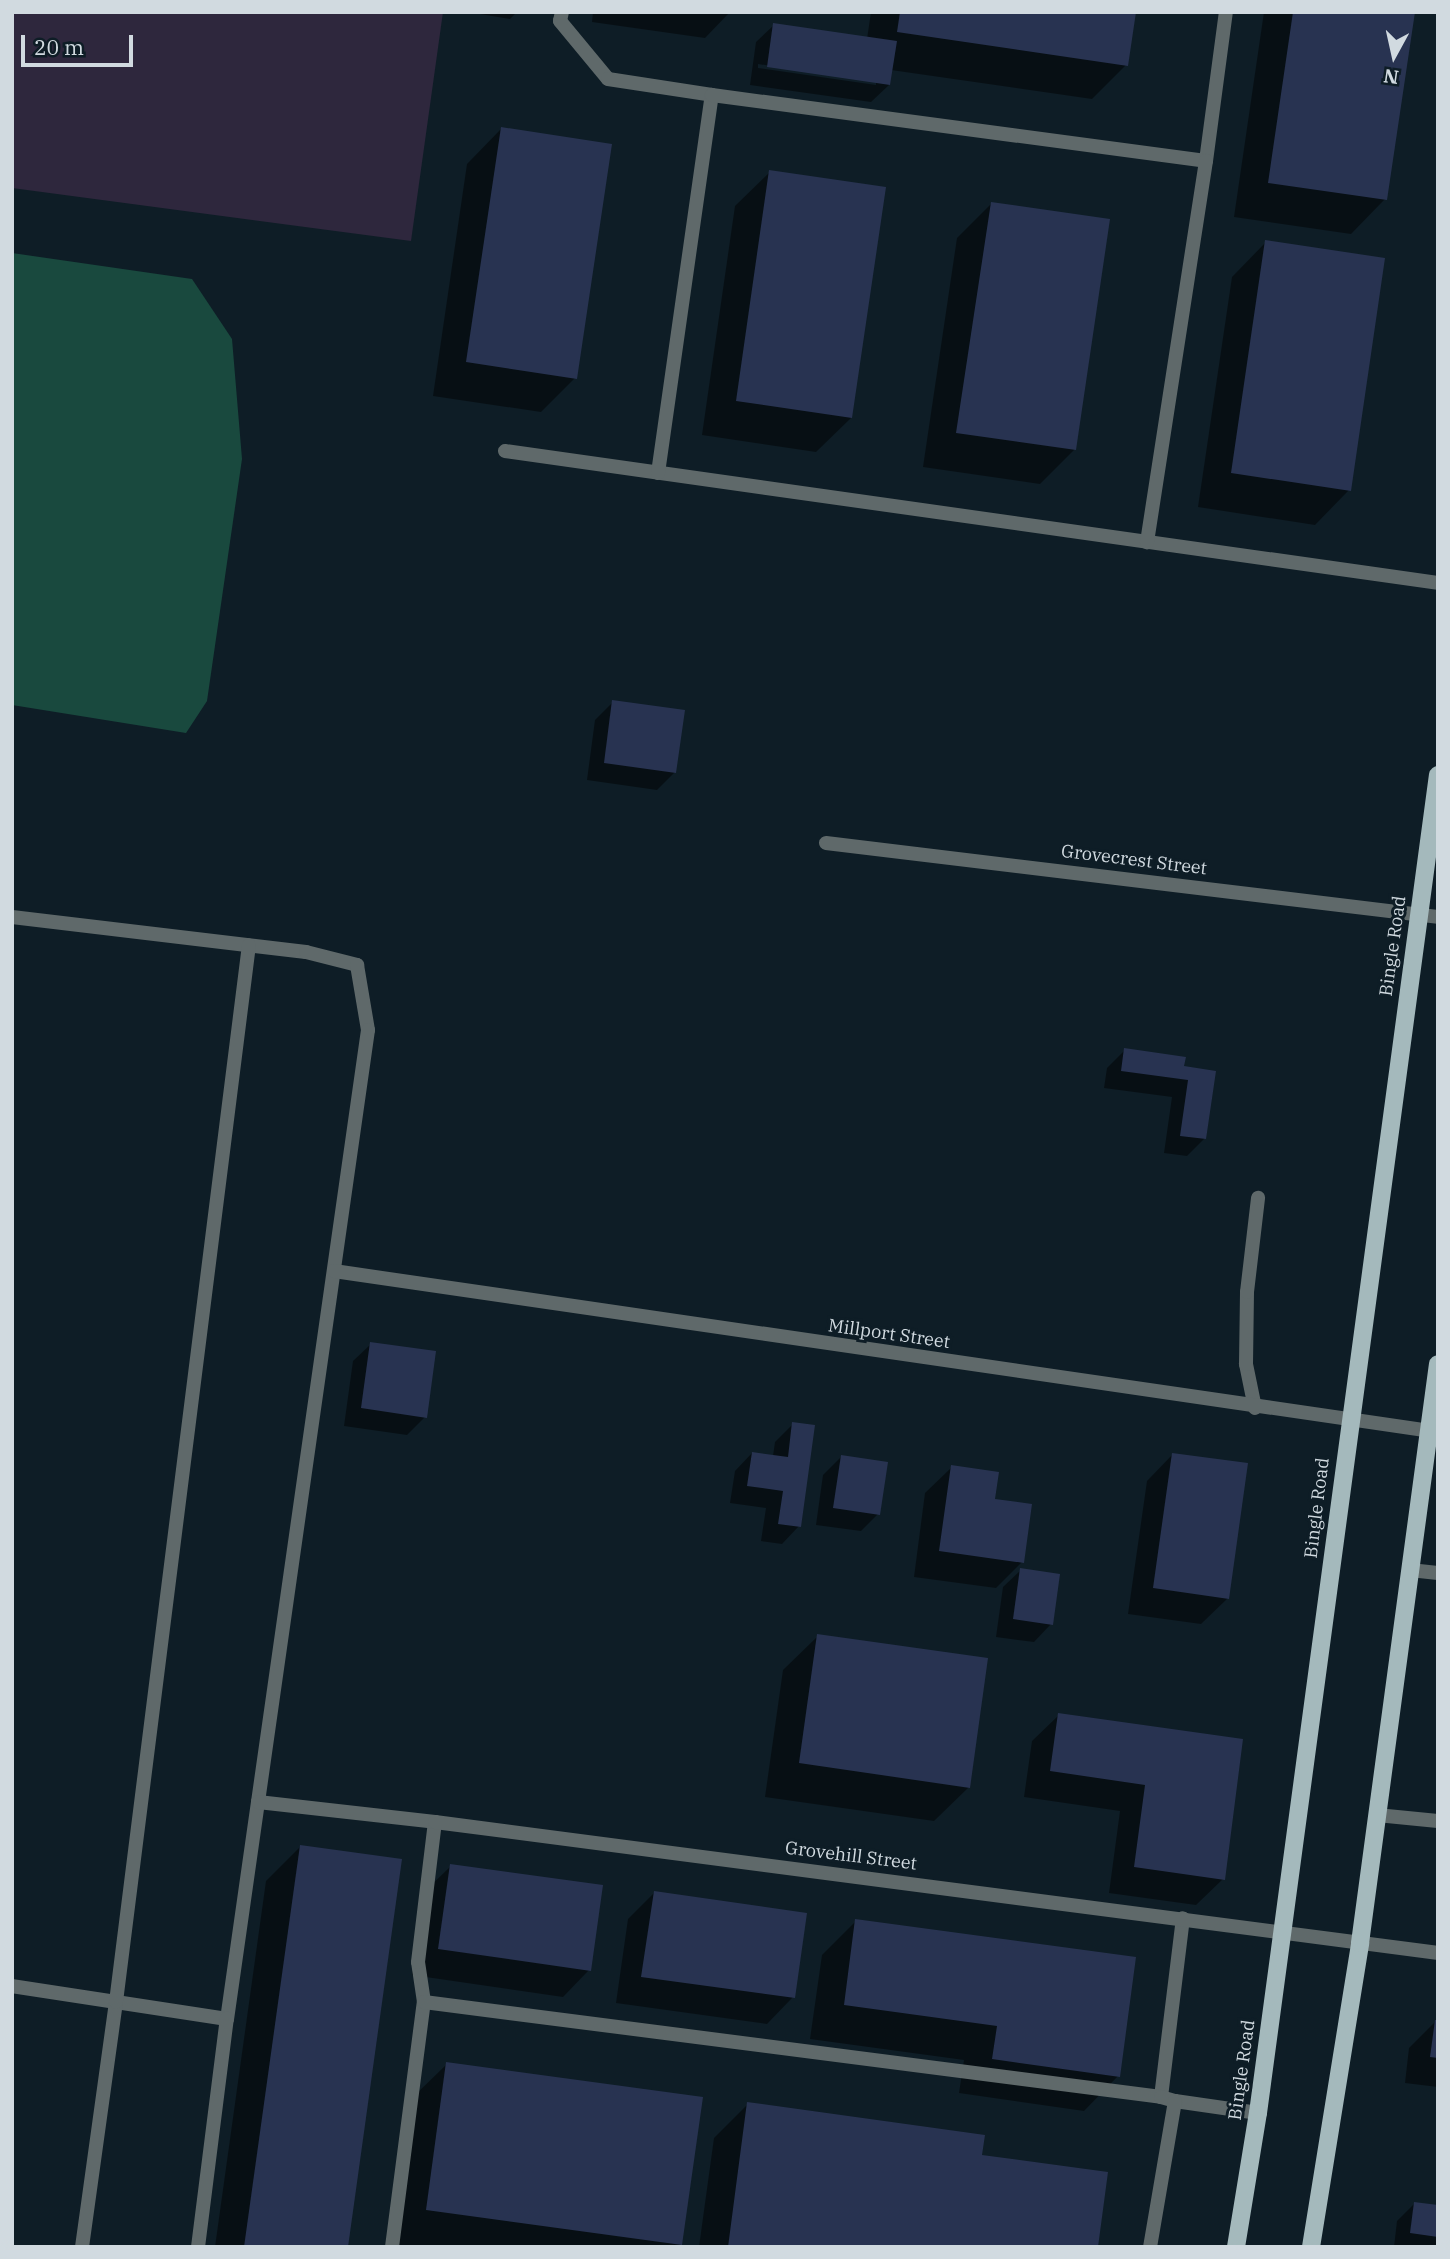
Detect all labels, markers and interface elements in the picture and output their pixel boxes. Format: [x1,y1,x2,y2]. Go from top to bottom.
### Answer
scale bar [24,21,136,65]
north arrow [1359,21,1429,91]
text: 20 m [34,33,84,61]
text: N [1382,64,1400,90]
street label: Grovecrest Street [1060,840,1208,880]
street label: Bingle Road [1375,894,1411,998]
street label: Millport Street [827,1315,951,1353]
street label: Bingle Road [1300,1456,1334,1560]
street label: Grovehill Street [784,1837,918,1875]
street label: Bingle Road [1224,2018,1260,2122]

